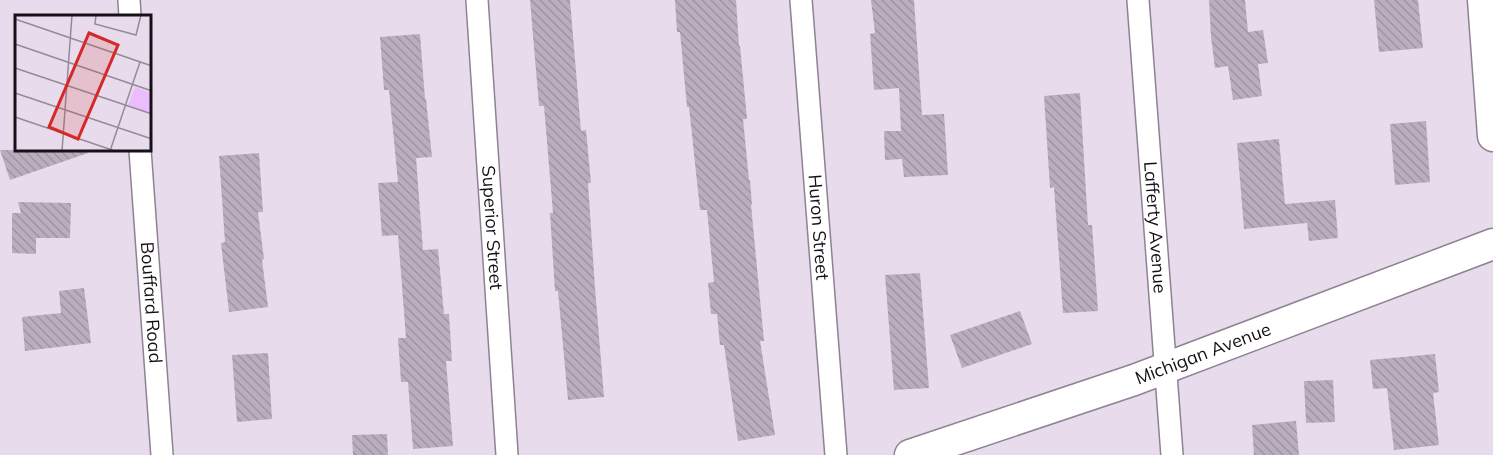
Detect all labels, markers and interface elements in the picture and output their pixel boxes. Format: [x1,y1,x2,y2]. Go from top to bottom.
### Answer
inset map [15,15,152,152]
street label: Lafferty Avenue [1139,160,1172,294]
street label: Superior Street [477,165,508,290]
street label: Huron Street [803,174,835,281]
street label: Bouffard Road [136,241,167,364]
street label: Michigan Avenue [1132,317,1274,390]

